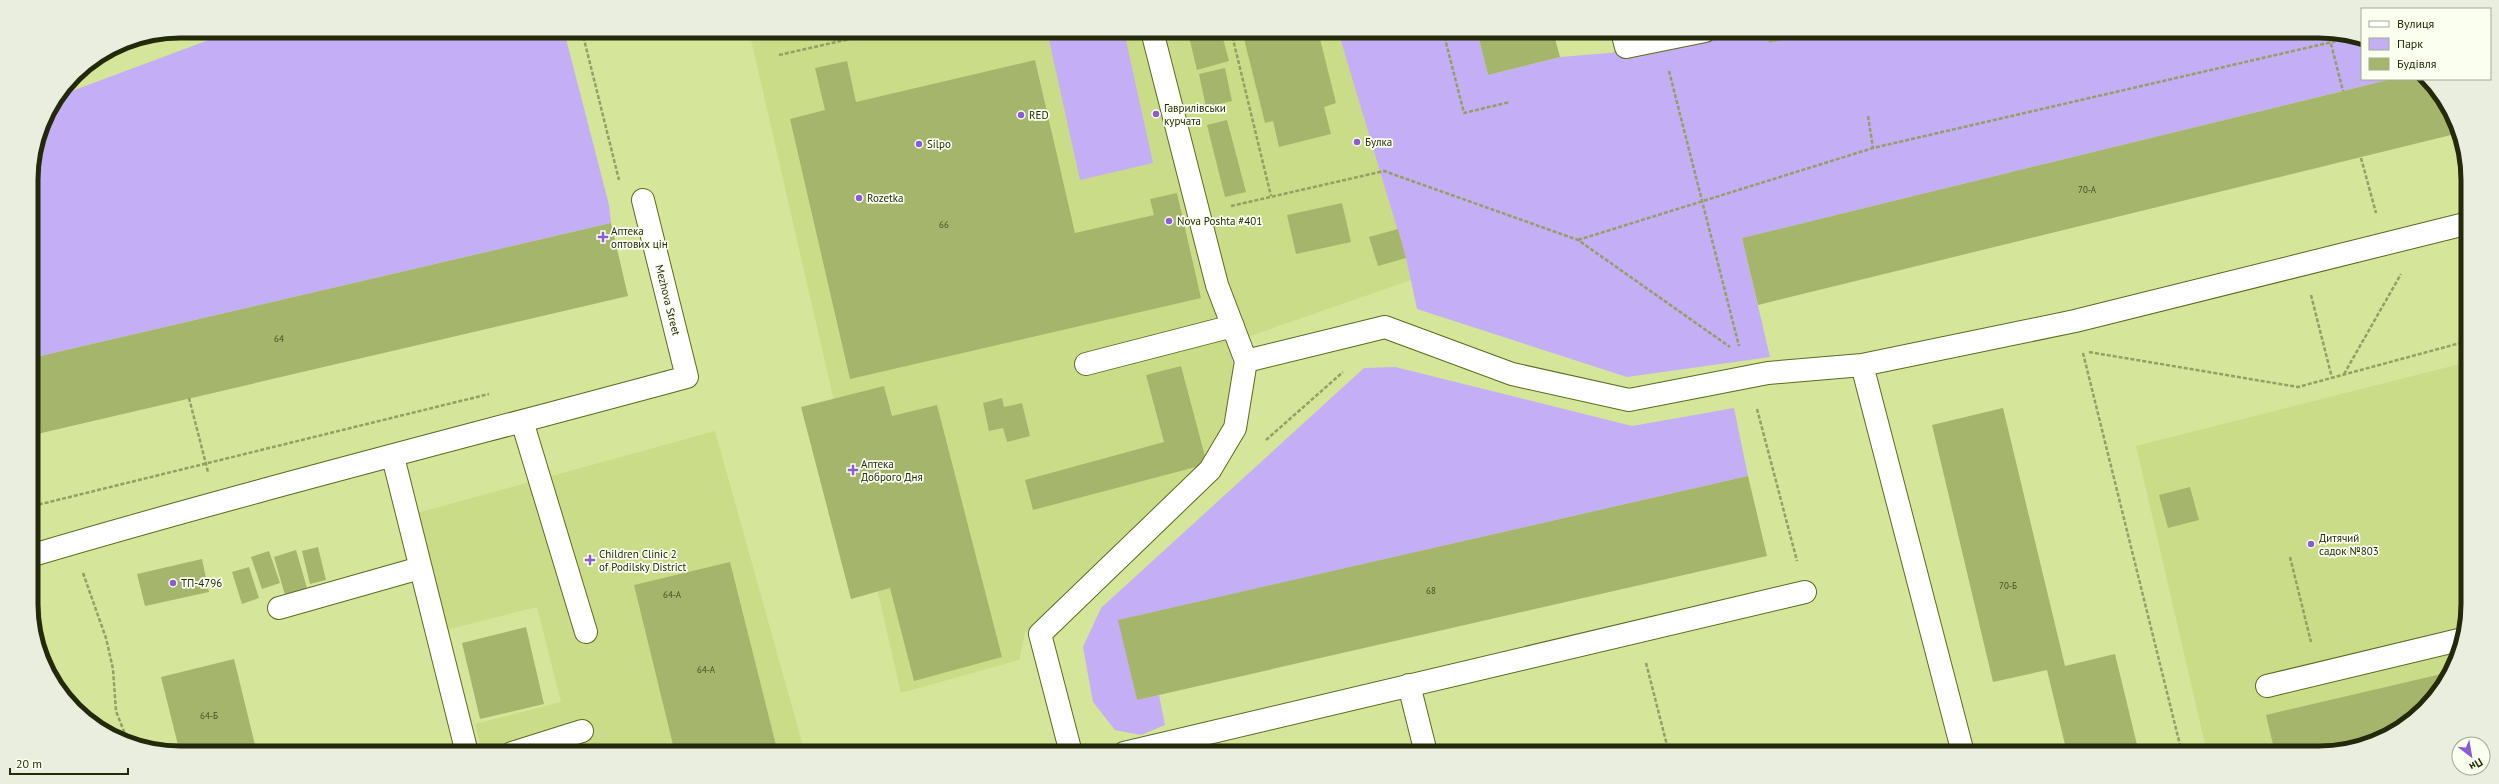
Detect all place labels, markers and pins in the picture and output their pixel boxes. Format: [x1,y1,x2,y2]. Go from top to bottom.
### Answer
place label: Гаврилівськи курчата [1164,101,1226,128]
place label: RED [1029,108,1049,122]
marker: Гаврилівськи курчата [1151,109,1161,119]
marker: RED [1016,110,1026,120]
place label: Булка [1365,135,1392,149]
place label: Silpo [927,137,951,151]
marker: Булка [1352,137,1362,147]
marker: Silpo [914,139,924,149]
place label: Rozetka [867,191,904,205]
marker: Rozetka [854,193,864,203]
place label: Nova Poshta #401 [1177,214,1262,228]
marker: Nova Poshta #401 [1164,216,1174,226]
place label: Аптека оптових цін [611,224,668,251]
marker: Аптека оптових цін [598,232,608,242]
place label: Аптека Доброго Дня [861,457,923,484]
marker: Аптека Доброго Дня [848,465,858,475]
place label: Дитячий садок №803 [2319,531,2379,558]
marker: Дитячий садок №803 [2306,539,2316,549]
place label: Children Clinic 2 of Podilsky District [599,547,687,574]
marker: Children Clinic 2 of Podilsky District [584,554,596,566]
place label: ТП-4796 [181,576,222,590]
marker: ТП-4796 [168,578,178,588]

